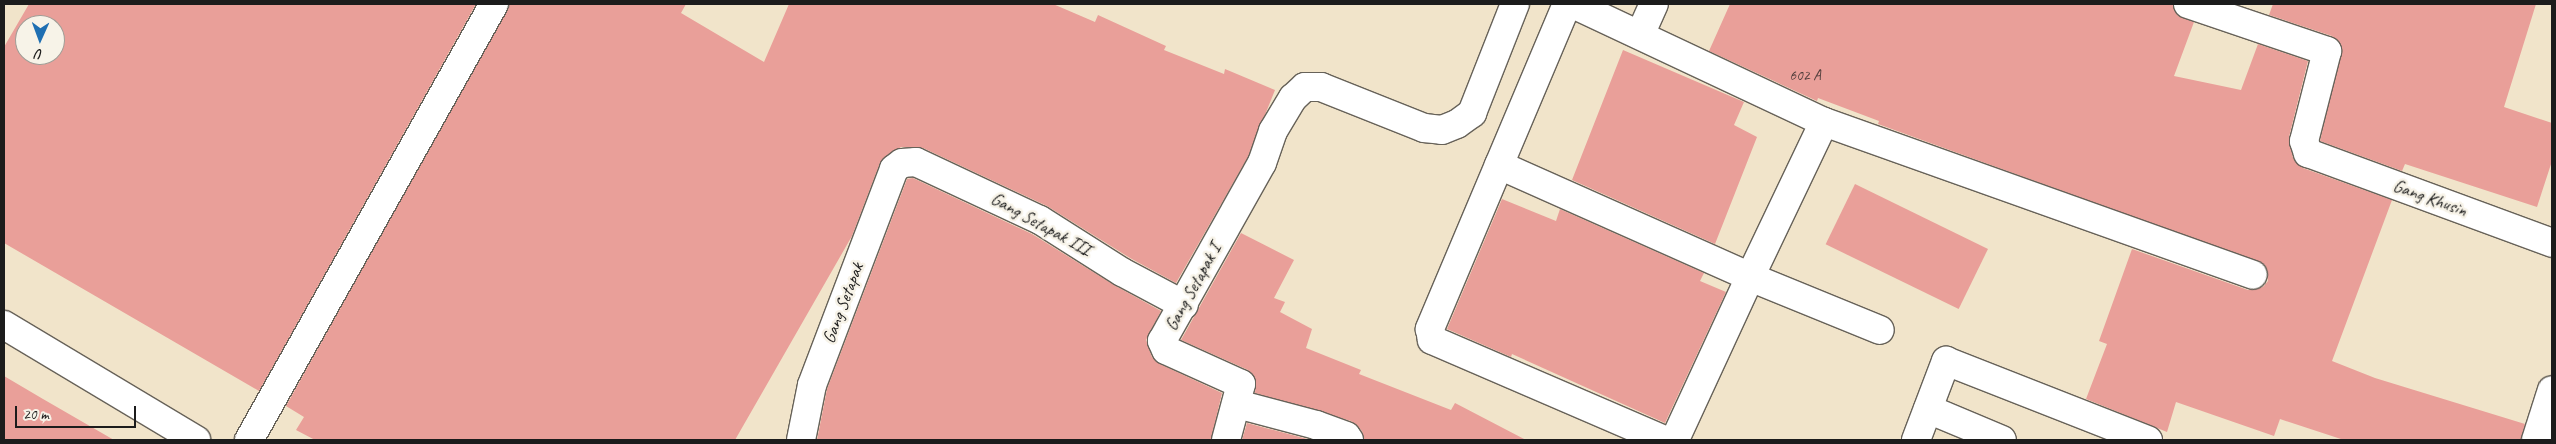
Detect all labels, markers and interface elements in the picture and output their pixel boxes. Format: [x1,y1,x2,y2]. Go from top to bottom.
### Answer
north arrow [15,15,65,65]
text: U [36,46,43,63]
house number: 602 A [1789,67,1821,85]
street label: Gang Khusin [2390,175,2470,221]
street label: Gang Setapak III [988,188,1094,260]
street label: Gang Setapak I [1160,240,1226,334]
street label: Gang Setapak [818,260,868,346]
scale bar [18,396,139,428]
text: 20 m [23,405,49,424]

